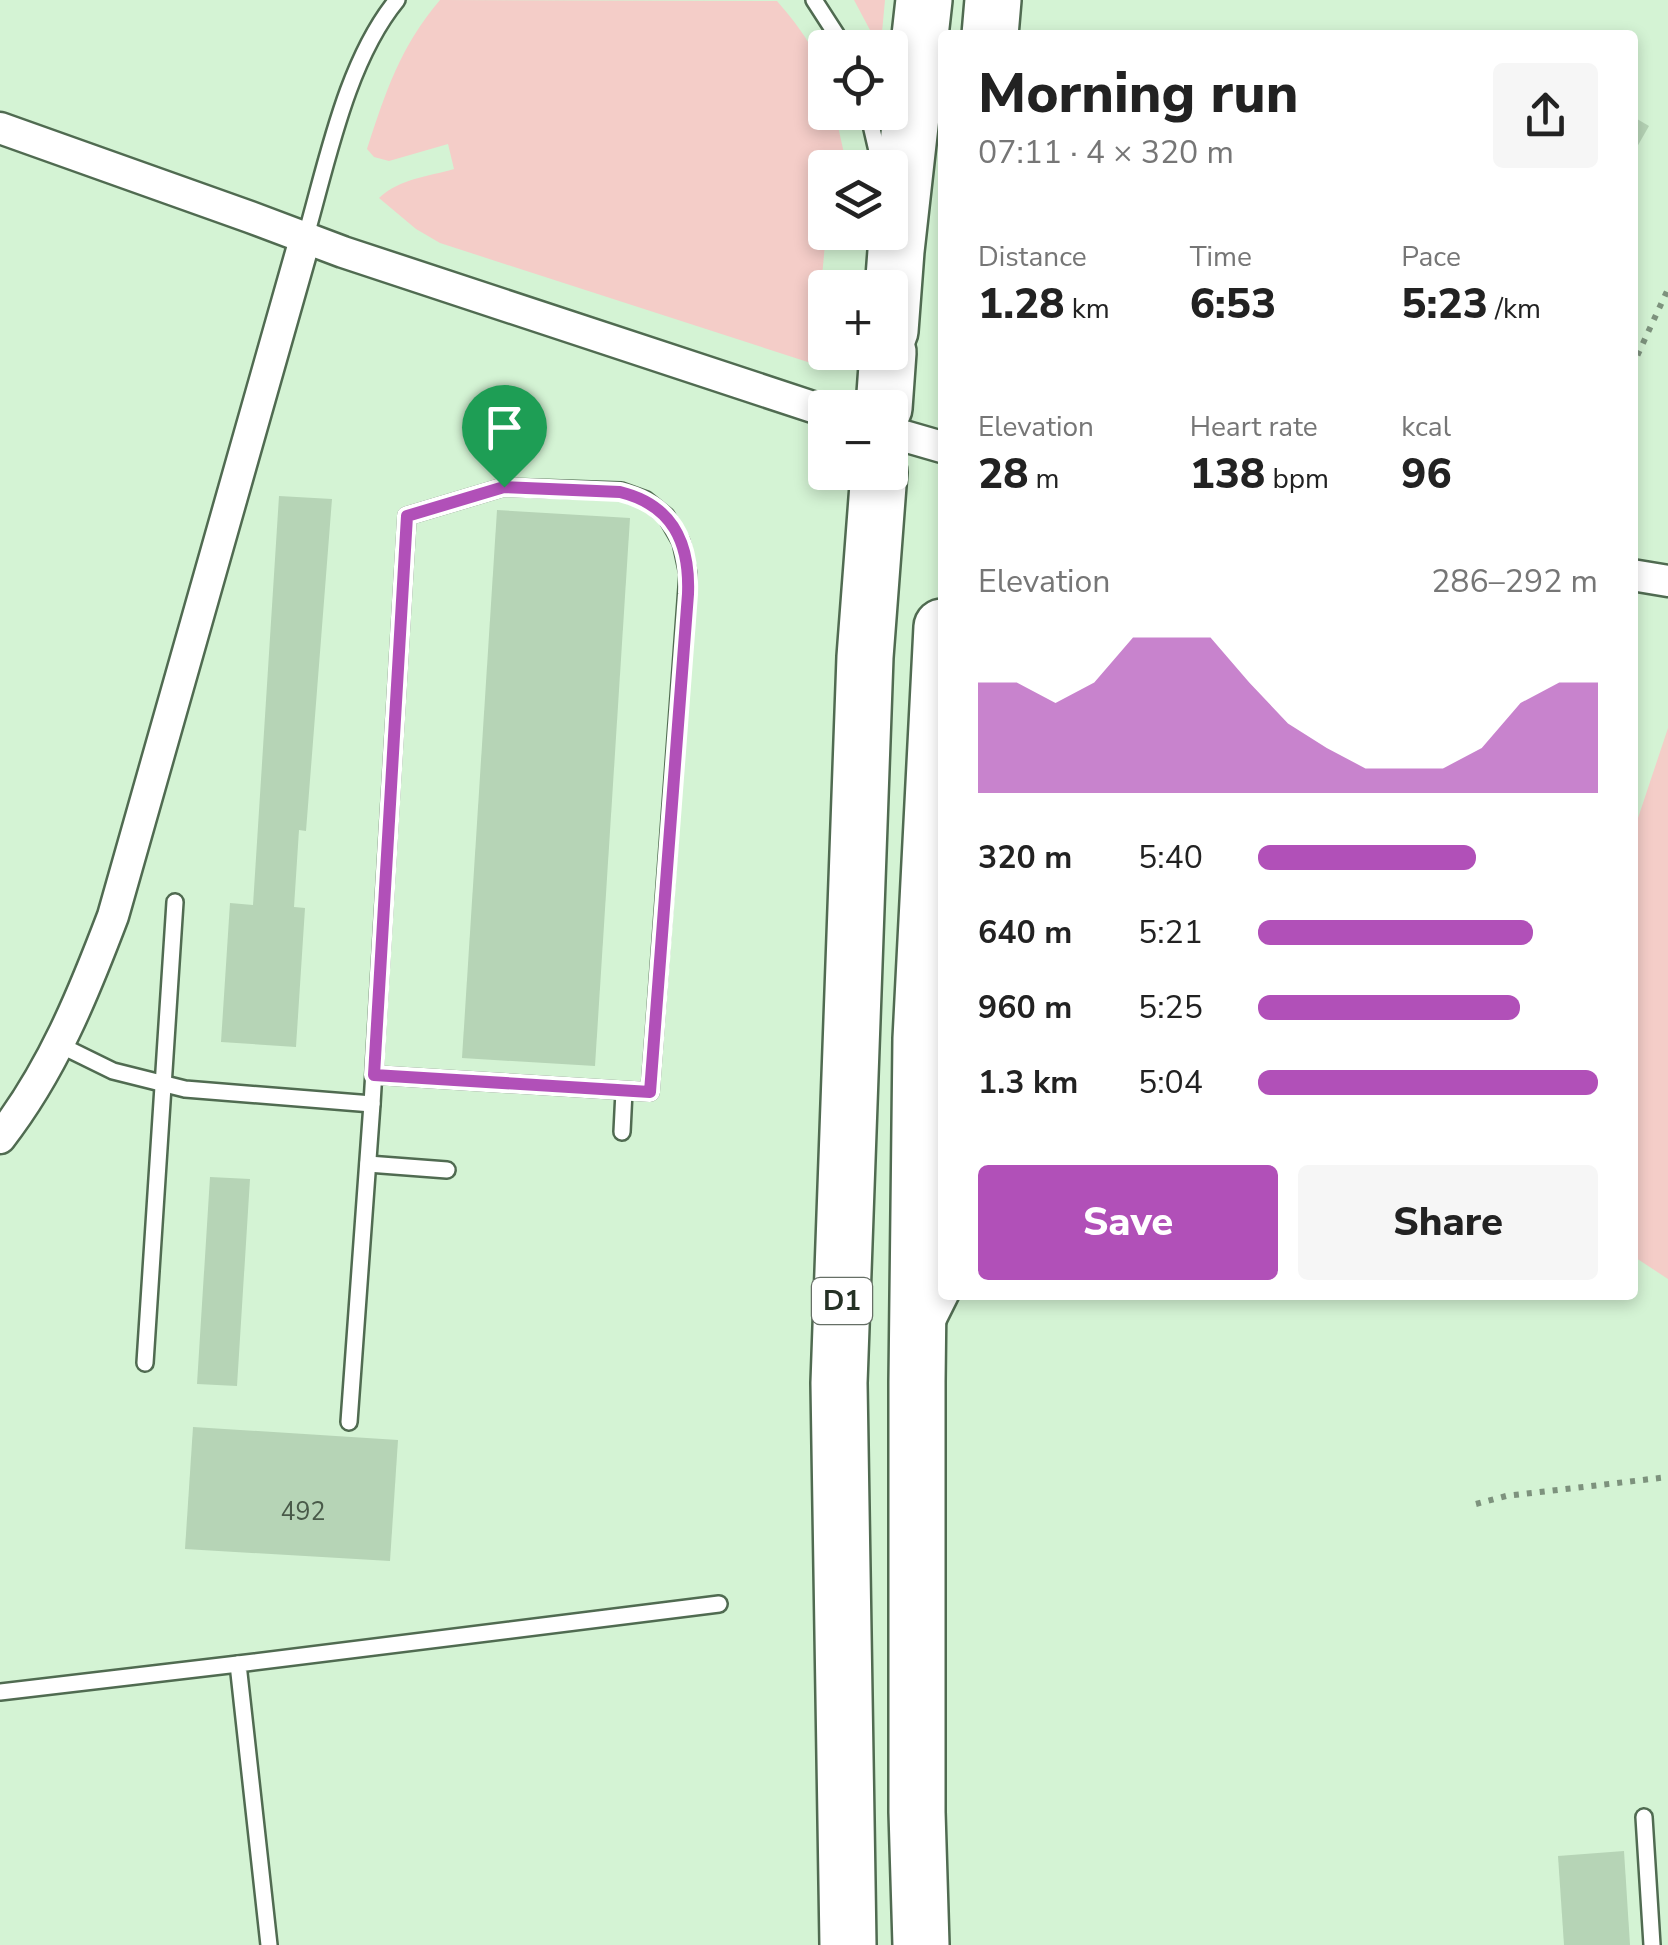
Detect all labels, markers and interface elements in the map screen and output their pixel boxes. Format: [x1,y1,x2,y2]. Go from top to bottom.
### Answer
map controls [808,30,908,490]
button: locate [808,30,908,130]
text: Morning run [978,56,1298,131]
button: share [1493,63,1598,168]
text: 07:11 · 4 × 320 m [978,131,1234,174]
button: layers [808,150,908,250]
text: Distance [978,238,1087,276]
text: Time [1190,238,1252,276]
text: Pace [1401,238,1461,276]
button: + [808,270,908,370]
text: 1.28 [978,276,1065,333]
text: 6:53 [1190,276,1276,333]
text: 5:23 [1401,276,1488,333]
text: km [1065,290,1110,328]
text: /km [1488,290,1541,328]
pin [462,385,547,488]
button: − [808,390,908,490]
icon: arrive [477,400,532,455]
text: Elevation [978,408,1094,446]
text: Heart rate [1190,408,1318,446]
text: kcal [1401,408,1451,446]
text: 28 [978,446,1028,503]
text: 138 [1190,446,1265,503]
text: 96 [1401,446,1452,503]
text: m [1028,460,1060,498]
text: bpm [1265,460,1329,498]
text: Elevation [978,560,1111,603]
text: 286–292 m [1431,560,1598,603]
text: 320 m [978,836,1072,879]
text: 5:40 [1138,836,1203,879]
text: 640 m [978,911,1072,954]
text: 5:21 [1138,911,1203,954]
text: 960 m [978,986,1072,1029]
text: 5:25 [1138,986,1203,1029]
text: 1.3 km [978,1061,1078,1104]
text: 5:04 [1138,1061,1203,1104]
button: Save [978,1165,1278,1280]
button: Share [1298,1165,1598,1280]
road number: D1 [812,1278,872,1324]
house number: 492 [280,1495,326,1529]

